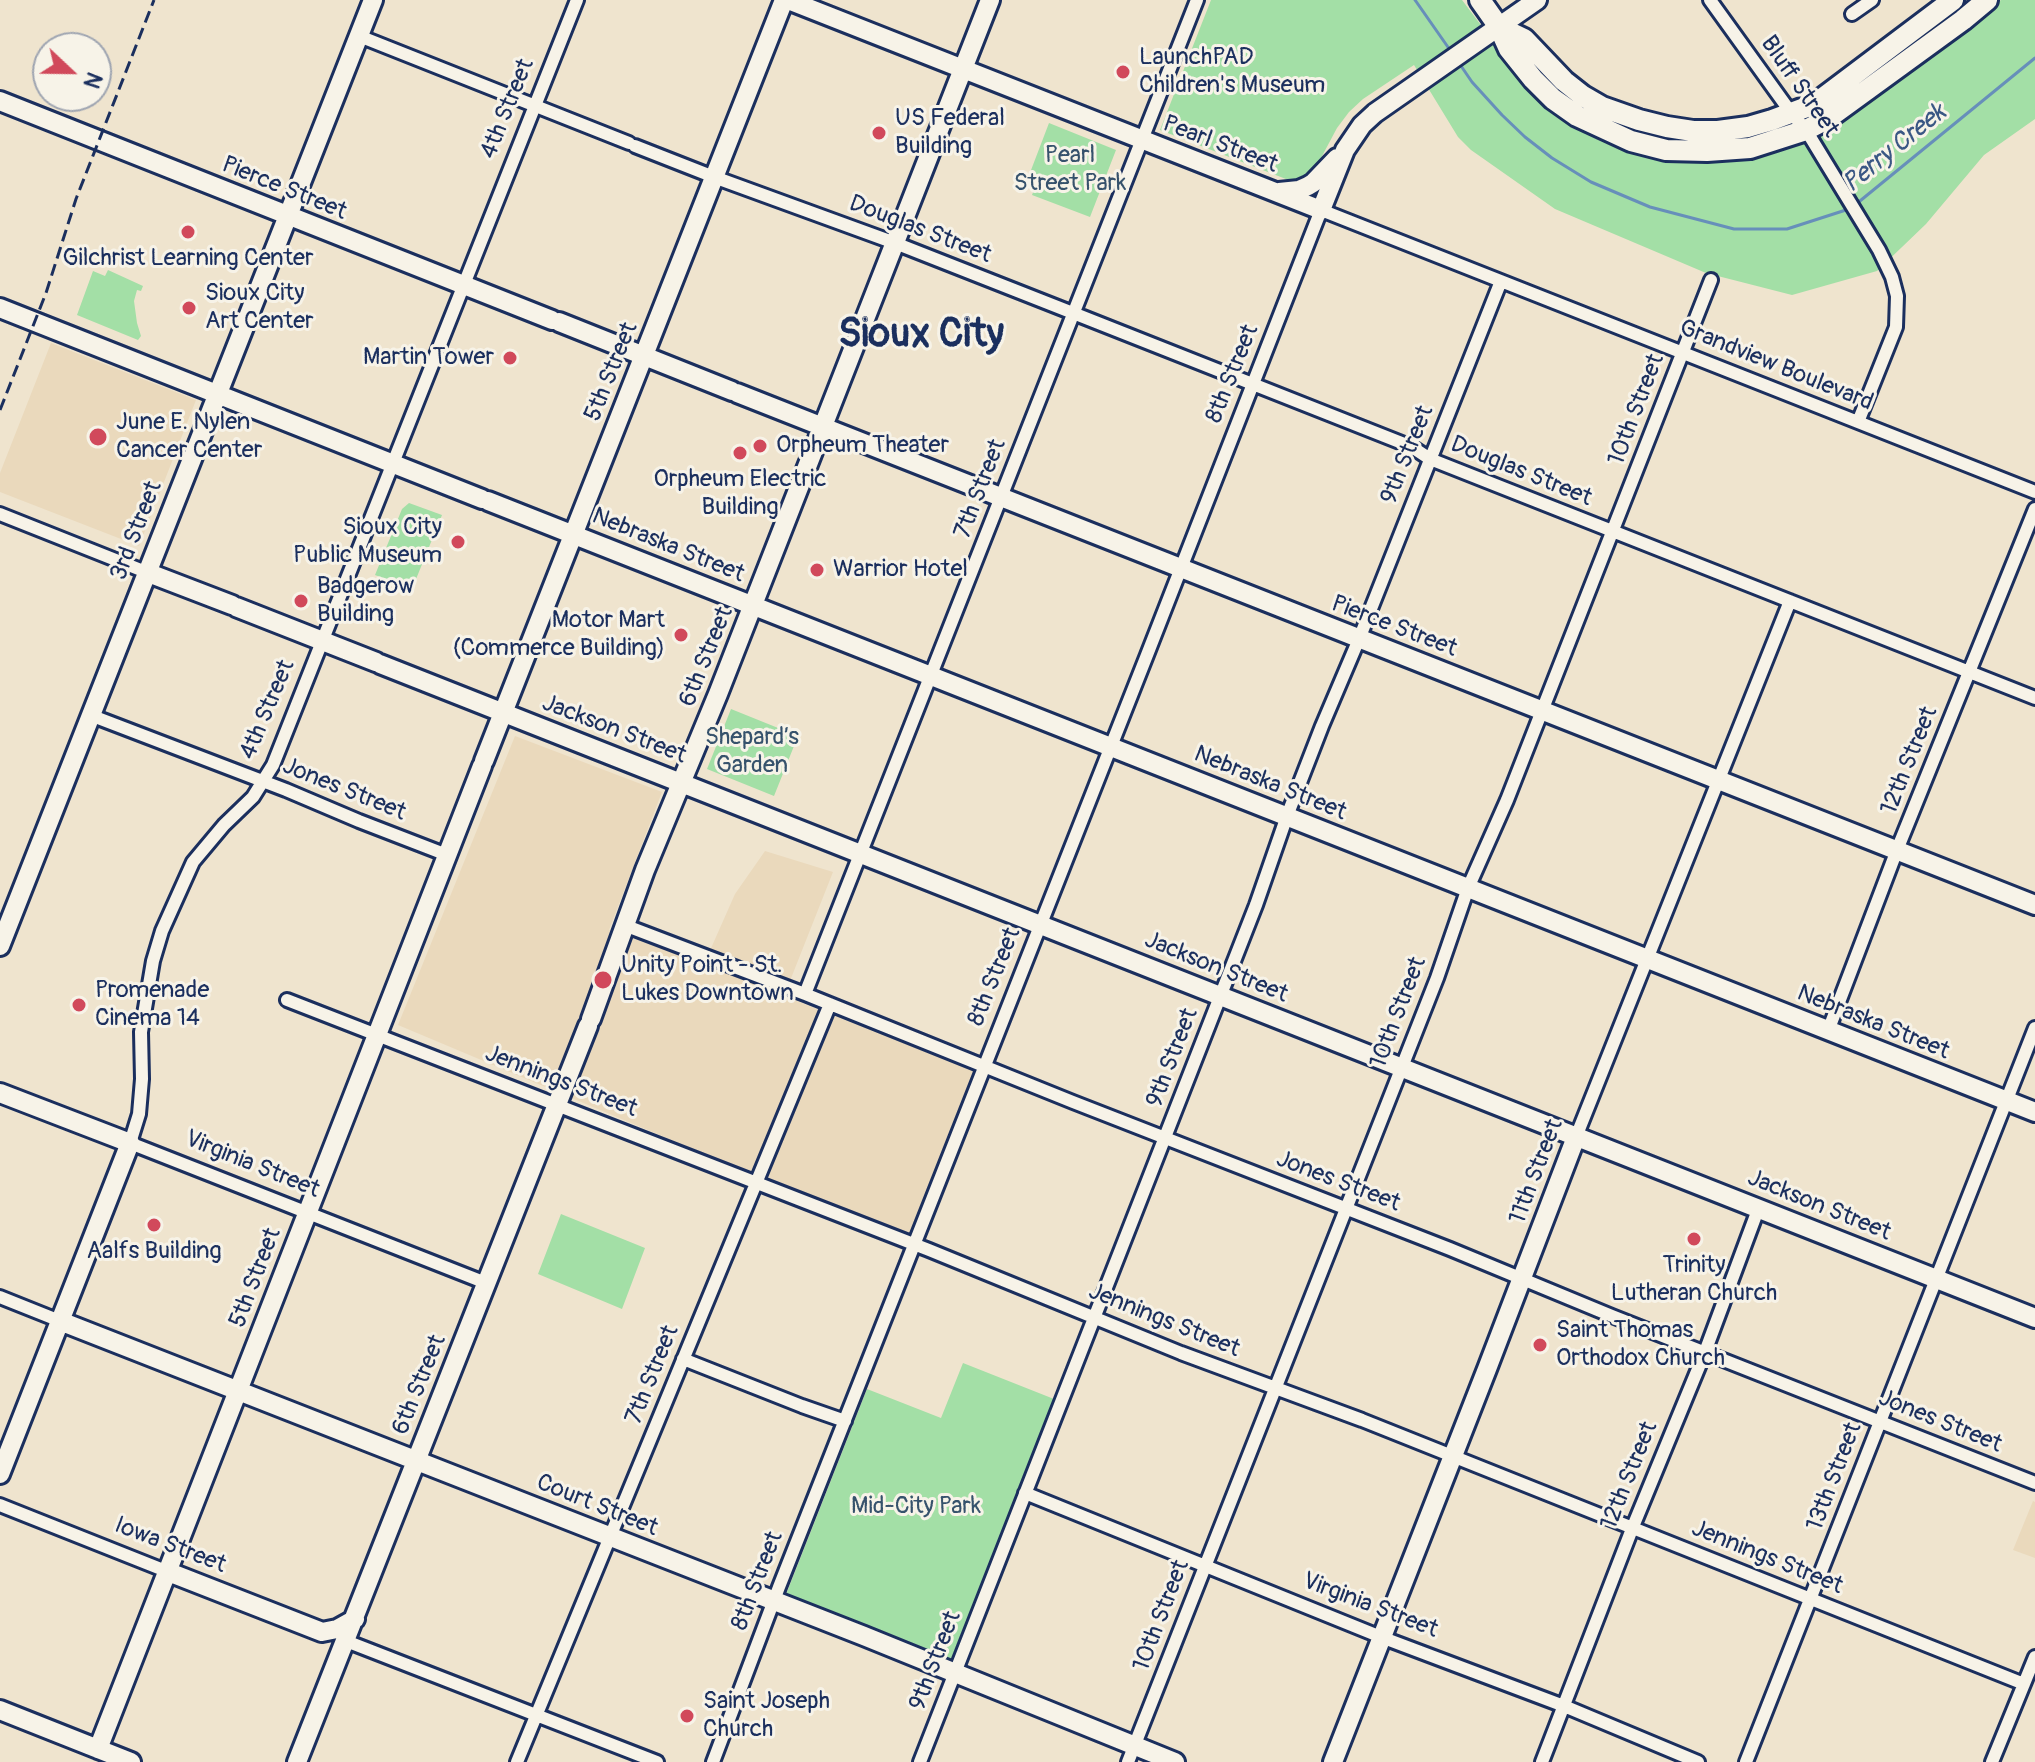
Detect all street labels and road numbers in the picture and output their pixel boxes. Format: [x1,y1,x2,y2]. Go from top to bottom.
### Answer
street label: Bluff Street [1754,31,1844,143]
street label: 4th Street [475,55,541,163]
street label: Pearl Street [1158,110,1282,180]
street label: Pierce Street [217,151,351,227]
street label: Douglas Street [845,190,995,270]
street label: Grandview Boulevard [1675,314,1877,418]
street label: 5th Street [579,318,645,426]
street label: 8th Street [1200,321,1266,427]
street label: 10th Street [1603,350,1671,470]
street label: 9th Street [1375,402,1441,508]
street label: Douglas Street [1446,431,1596,513]
street label: 7th Street [949,435,1013,543]
street label: 3rd Street [105,478,169,584]
street label: Nebraska Street [588,502,748,590]
street label: Pierce Street [1327,590,1461,664]
street label: 6th Street [674,603,740,711]
street label: 4th Street [234,656,302,764]
street label: Jackson Street [538,689,690,771]
street label: 12th Street [1875,703,1945,819]
street label: Nebraska Street [1190,740,1350,828]
street label: Jones Street [278,752,410,828]
street label: 8th Street [962,924,1028,1030]
street label: Jackson Street [1140,926,1292,1010]
street label: 10th Street [1365,953,1433,1073]
street label: Nebraska Street [1793,979,1953,1067]
street label: 9th Street [1141,1004,1205,1112]
street label: Jennings Street [481,1040,641,1124]
street label: 11th Street [1504,1115,1570,1229]
street label: Virginia Street [180,1125,324,1205]
street label: Jones Street [1272,1145,1404,1219]
street label: Jackson Street [1743,1164,1895,1248]
street label: 5th Street [224,1224,288,1332]
street label: Jennings Street [1084,1278,1244,1364]
street label: 7th Street [620,1321,686,1429]
street label: 6th Street [387,1331,453,1439]
street label: Jones Street [1874,1384,2006,1460]
street label: 12th Street [1595,1418,1665,1534]
street label: 13th Street [1801,1419,1869,1535]
street label: Court Street [532,1469,662,1543]
street label: Iowa Street [110,1512,230,1580]
street label: Jennings Street [1687,1515,1847,1601]
street label: 8th Street [726,1528,790,1634]
street label: 10th Street [1128,1556,1196,1676]
street label: Virginia Street [1298,1567,1442,1645]
street label: 9th Street [904,1607,968,1715]

